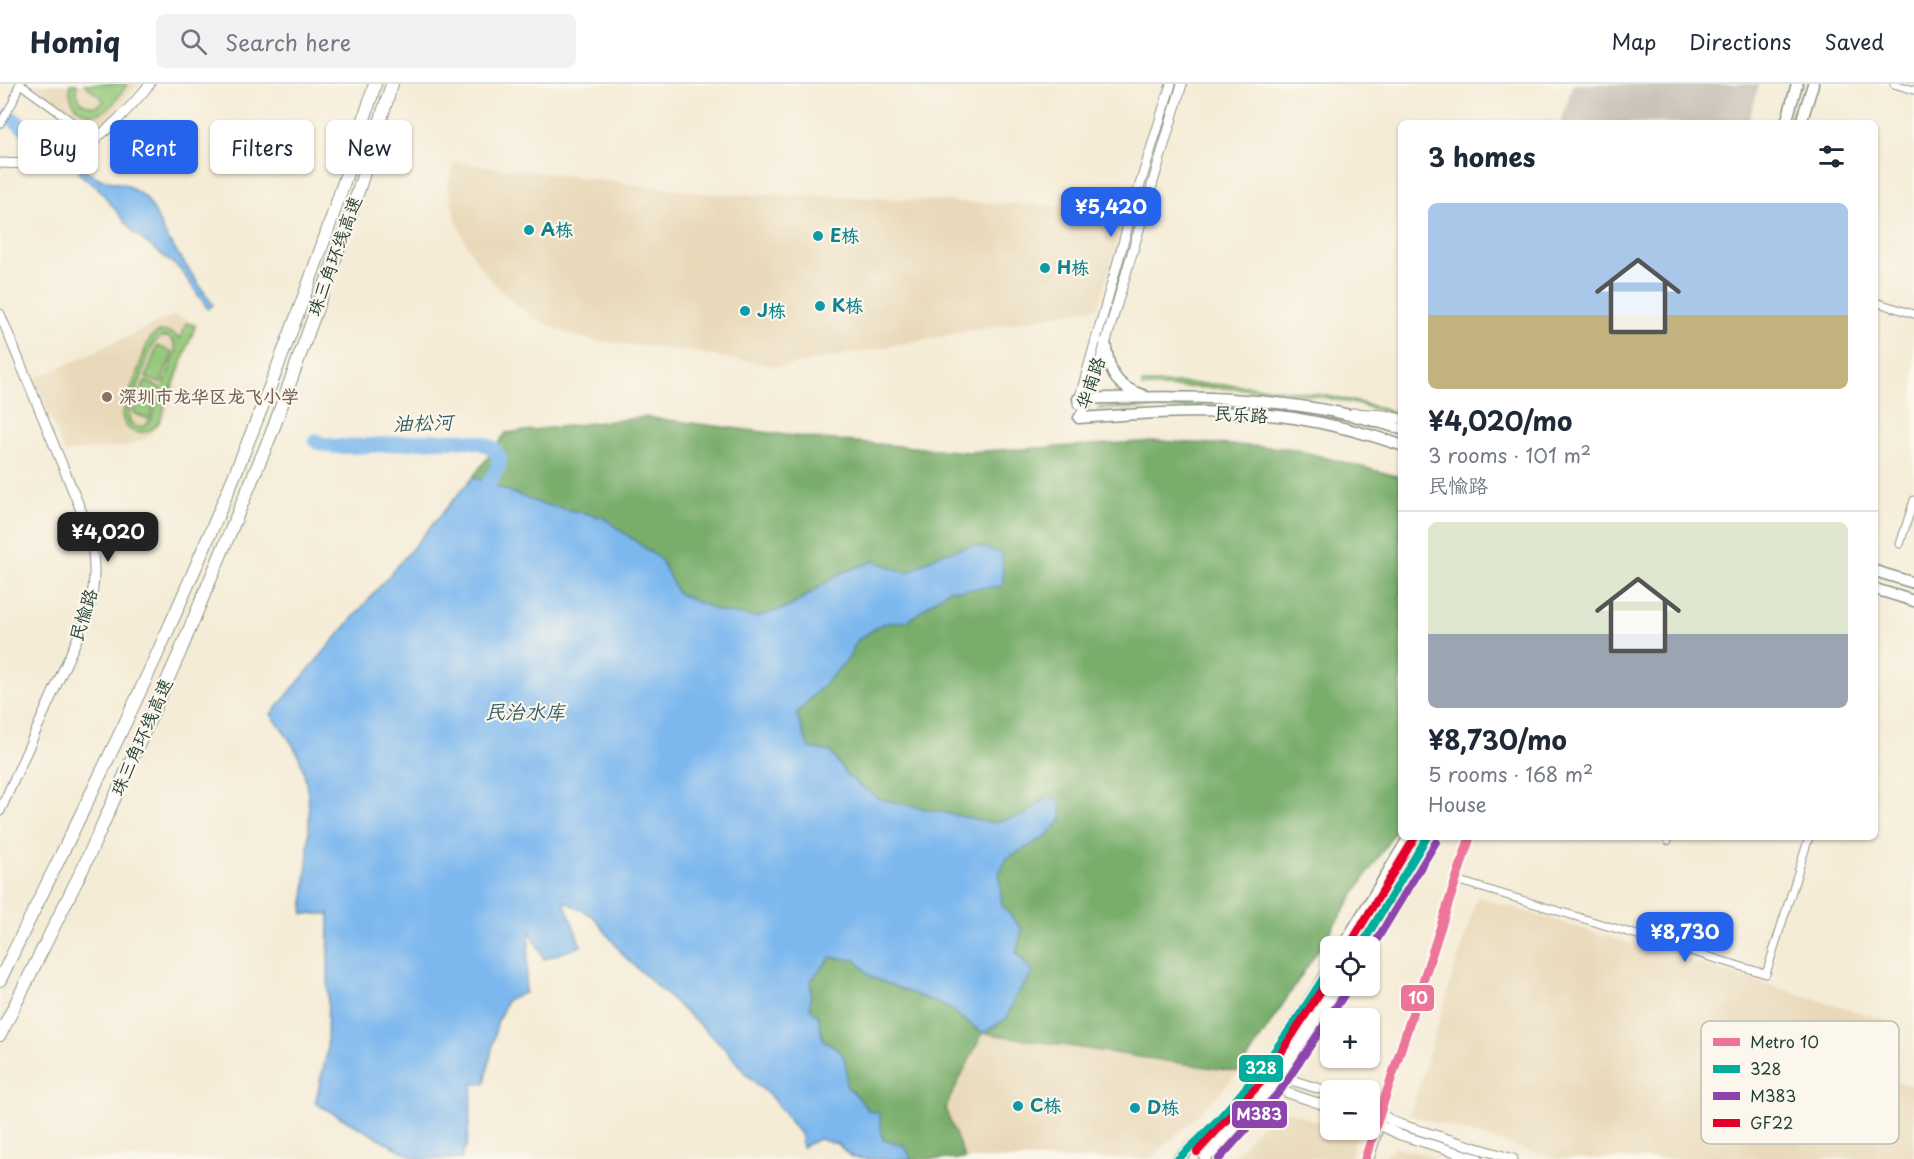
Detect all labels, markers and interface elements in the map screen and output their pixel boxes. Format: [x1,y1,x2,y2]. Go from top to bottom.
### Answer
search box [156,14,576,68]
text: Homiq [30,20,120,63]
icon: search [177,25,210,58]
text: Search here [225,25,351,58]
text: Map [1611,25,1656,57]
text: Directions [1689,25,1791,57]
text: Saved [1824,25,1884,57]
chip: Buy [18,120,98,174]
chip: Rent [110,120,198,174]
chip: Filters [210,120,314,174]
chip: New [326,120,412,174]
text: 3 homes [1428,137,1535,176]
icon: filters [1815,140,1848,173]
pin: ¥5,420 [1062,187,1160,238]
text: ¥5,420 [1075,191,1147,221]
street label: 珠三角环线高速 [299,192,368,319]
place label: A栋 [541,215,573,242]
place label: E栋 [830,221,859,248]
marker: A栋 [522,223,536,237]
marker: E栋 [811,229,825,243]
icon: home [1584,242,1692,350]
place label: H栋 [1057,253,1089,280]
marker: H栋 [1038,261,1052,275]
place label: K栋 [832,291,863,318]
place label: J栋 [757,296,786,323]
marker: K栋 [813,299,827,313]
marker: J栋 [738,304,752,318]
street label: 华南路 [1068,353,1111,412]
place label: 深圳市龙华区龙飞小学 [119,382,299,409]
marker: 深圳市龙华区龙飞小学 [100,390,114,404]
street label: 民乐路 [1213,399,1269,428]
text: ¥4,020/mo [1428,401,1572,440]
water label: 油松河 [392,406,456,438]
text: 3 rooms · 101 m² [1428,440,1591,470]
text: 民愉路 [1428,470,1488,500]
pin: ¥4,020 [59,512,157,563]
text: ¥4,020 [71,516,145,546]
icon: home [1584,561,1692,669]
street label: 民愉路 [62,585,103,644]
street label: 珠三角环线高速 [103,673,179,799]
water label: 民治水库 [485,696,567,726]
text: ¥8,730/mo [1428,720,1567,759]
text: 5 rooms · 168 m² [1428,759,1593,789]
text: House [1428,789,1487,819]
pin: ¥8,730 [1636,912,1734,963]
text: ¥8,730 [1650,916,1720,946]
map controls [1320,936,1380,1140]
button: locate [1320,936,1380,996]
line badge: 10 [1400,984,1435,1012]
text: 10 [1408,985,1428,1009]
button: + [1320,1008,1380,1068]
legend [1701,1021,1899,1144]
text: Metro 10 [1750,1029,1819,1053]
line badge: 328 [1238,1054,1284,1083]
text: 328 [1245,1055,1277,1079]
text: 328 [1750,1056,1781,1080]
button: − [1320,1080,1380,1140]
text: M383 [1750,1083,1796,1107]
place label: C栋 [1030,1091,1062,1118]
place label: D栋 [1147,1093,1179,1120]
marker: C栋 [1011,1099,1025,1113]
line badge: M383 [1231,1100,1288,1129]
marker: D栋 [1128,1101,1142,1115]
text: M383 [1236,1101,1282,1125]
text: GF22 [1750,1110,1793,1134]

